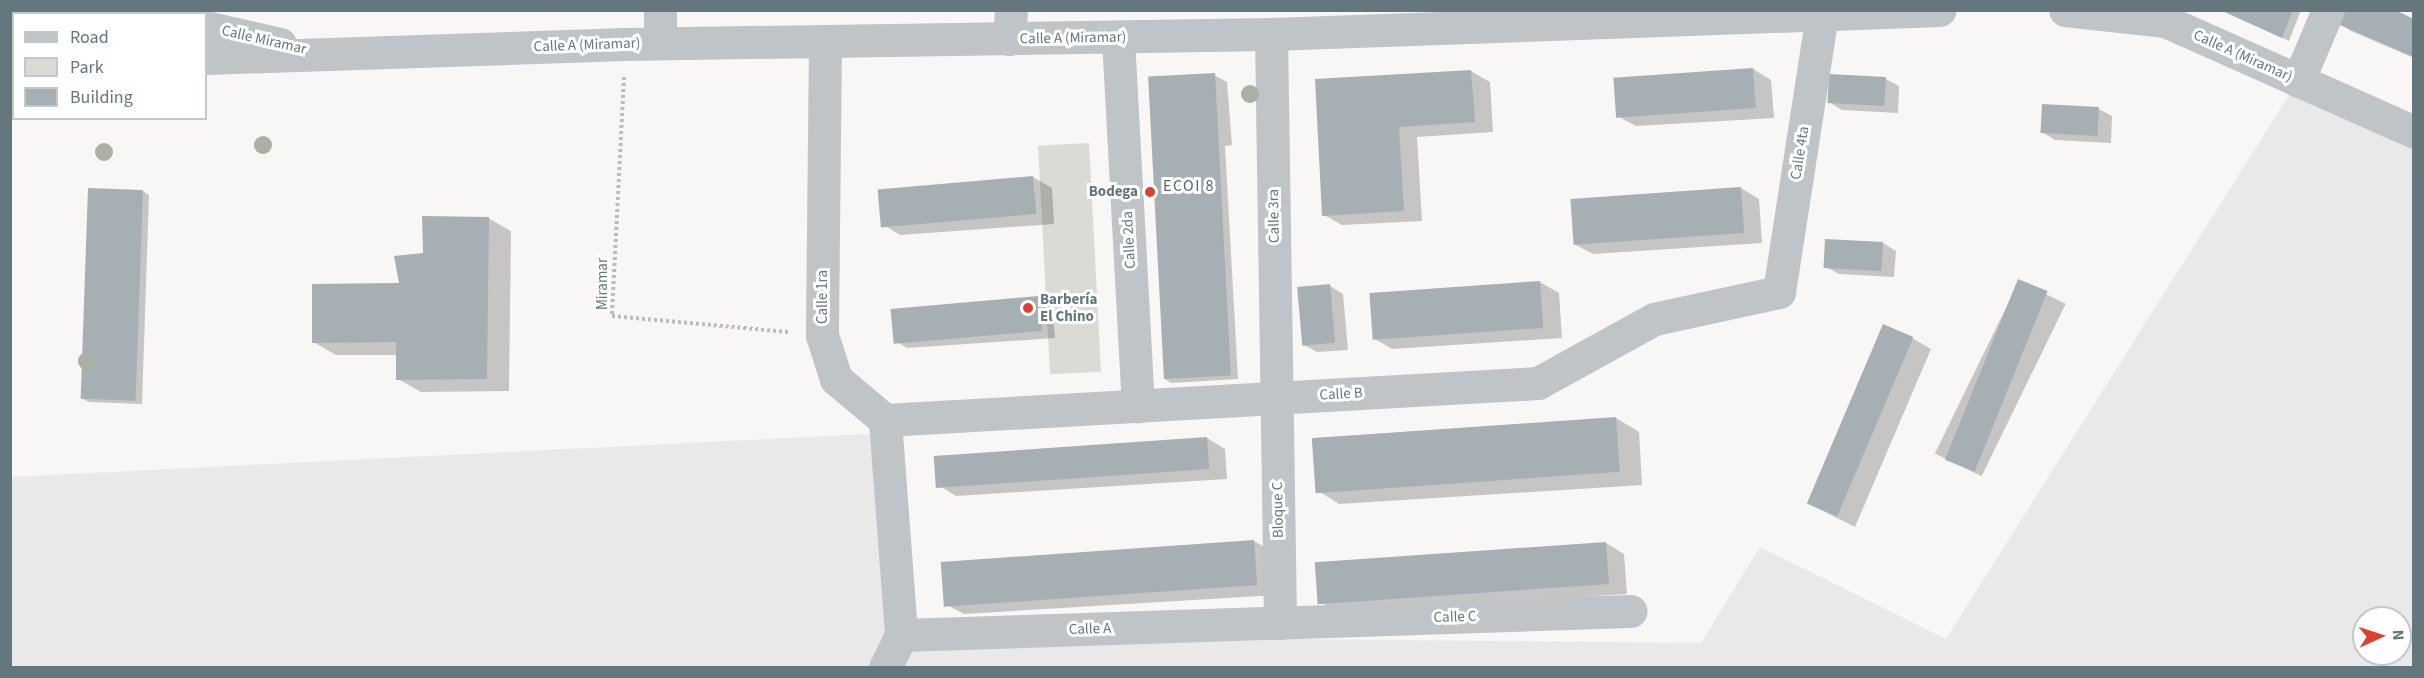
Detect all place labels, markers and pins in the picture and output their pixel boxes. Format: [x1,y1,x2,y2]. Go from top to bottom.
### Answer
place label: Bodega [1089,183,1138,201]
marker: Bodega [1143,185,1157,199]
place label: Barbería El Chino [1040,290,1097,325]
marker: Barbería El Chino [1021,301,1035,315]

